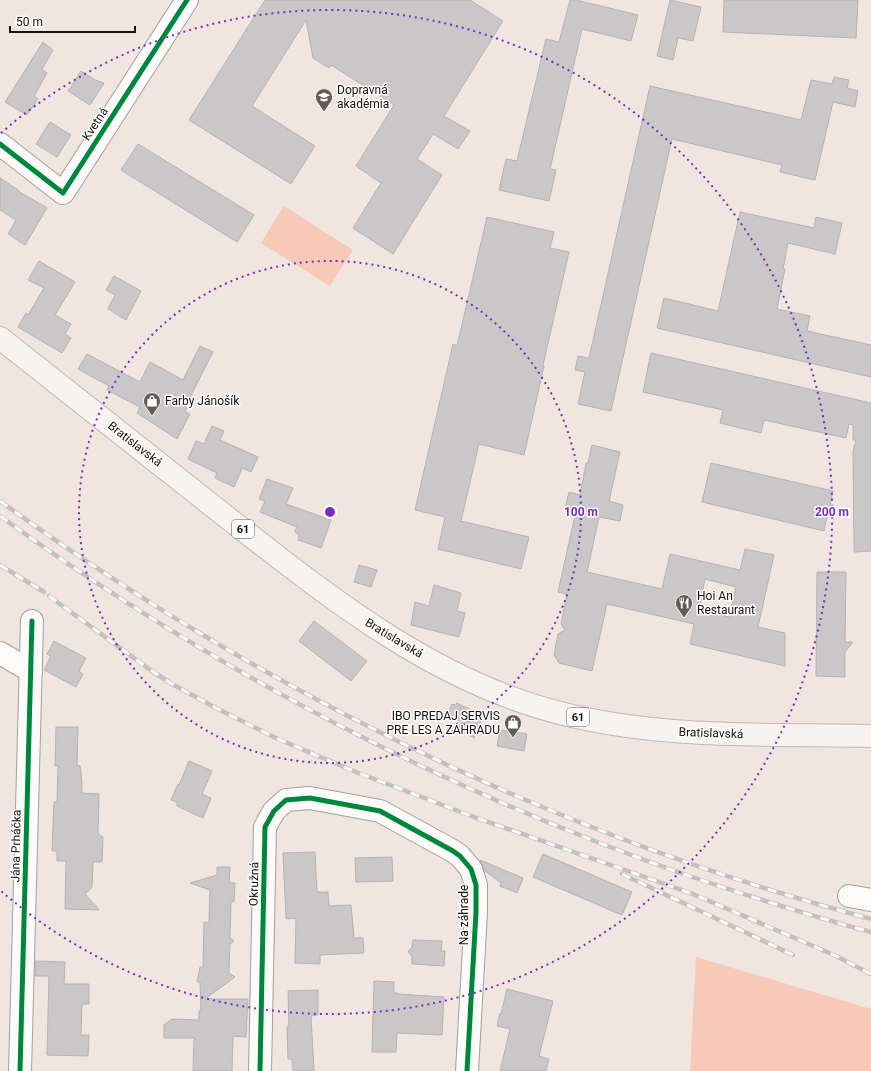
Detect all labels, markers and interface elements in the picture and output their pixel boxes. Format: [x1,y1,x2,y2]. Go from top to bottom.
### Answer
scale bar [10,8,135,34]
text: 50 m [16,15,43,29]
place label: Dopravná akadémia [337,83,389,111]
school or university icon: Dopravná akadémia [314,87,334,112]
street label: Kvetná [79,105,111,143]
shop icon: Farby Jánošík [142,391,162,416]
place label: Farby Jánošík [165,394,240,408]
street label: Bratislavská [105,419,165,469]
centre of rings [323,505,337,519]
text: 100 m [564,505,598,519]
text: 200 m [815,505,849,519]
road number: 61 [232,520,254,538]
place label: Hoi An Restaurant [697,589,755,617]
restaurant icon: Hoi An Restaurant [674,593,694,618]
street label: Bratislavská [363,615,425,661]
road number: 61 [567,708,589,726]
place label: IBO PREDAJ SERVIS PRE LES A ZÁHRADU [387,709,500,737]
shop icon: IBO PREDAJ SERVIS PRE LES A ZÁHRADU [503,713,523,738]
street label: Bratislavská [678,725,744,741]
street label: Jána Prháčka [8,809,24,883]
street label: Okružná [247,862,261,906]
street label: Na záhrade [457,885,471,945]

